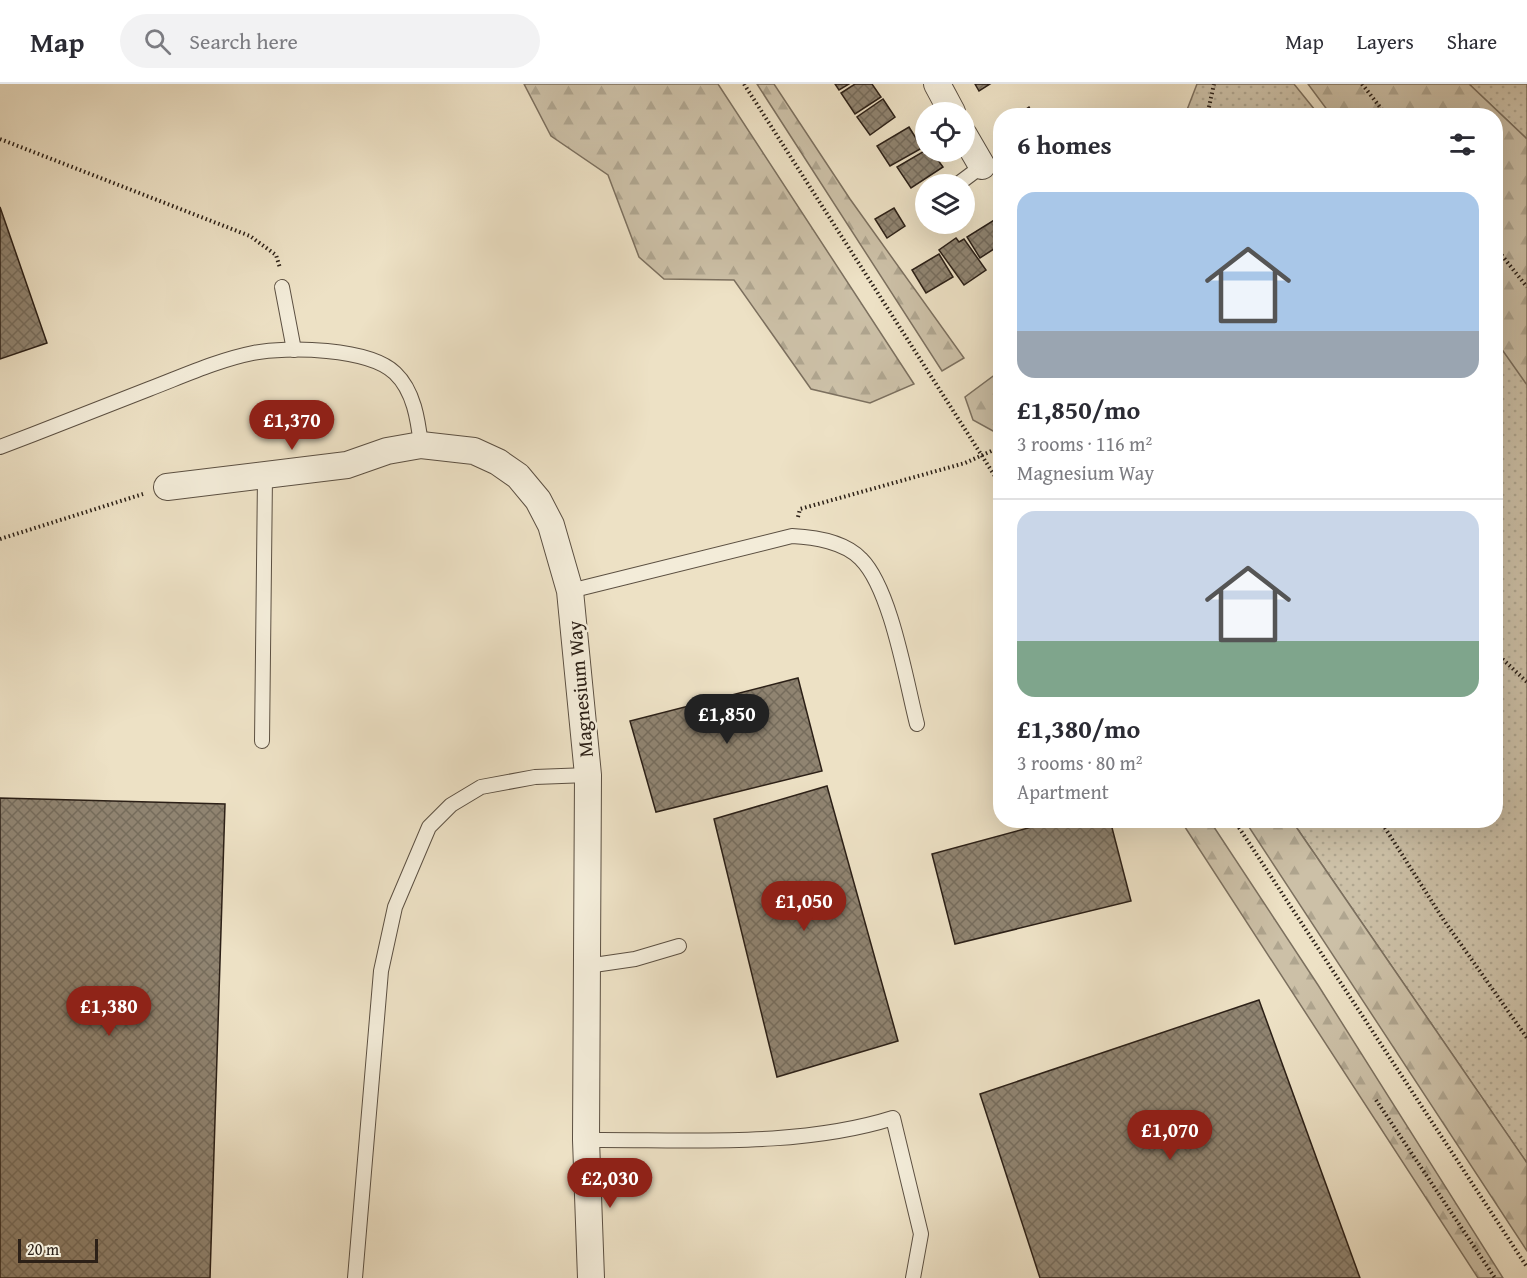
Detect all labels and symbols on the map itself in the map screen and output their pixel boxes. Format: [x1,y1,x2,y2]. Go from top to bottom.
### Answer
pin: £1,370 [243,400,341,451]
street label: Magnesium Way [559,619,600,759]
pin: £1,850 [678,694,776,745]
pin: £1,050 [755,881,853,932]
pin: £1,380 [60,986,158,1037]
pin: £1,070 [1121,1110,1219,1161]
pin: £2,030 [561,1158,659,1209]
scale bar [18,1236,98,1264]

